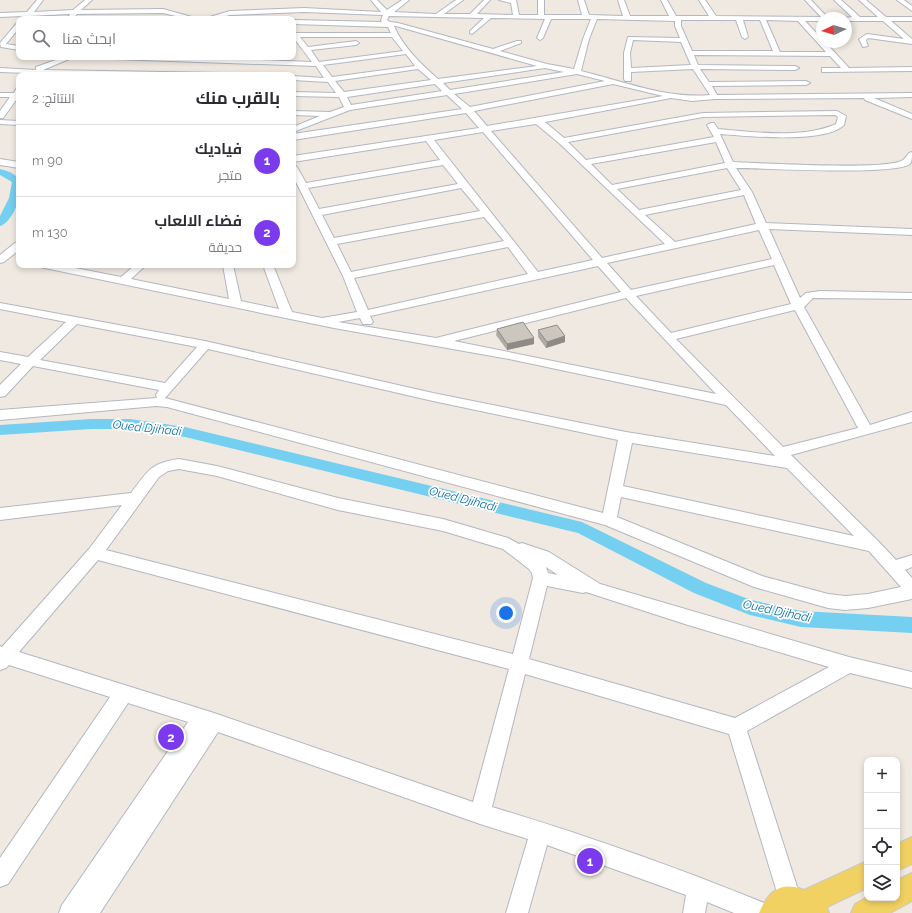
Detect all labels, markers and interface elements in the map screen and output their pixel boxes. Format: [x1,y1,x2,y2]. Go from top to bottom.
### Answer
north arrow [816,12,852,48]
search box [16,16,296,60]
icon: search [30,27,52,49]
text: ابحث هنا [62,30,116,48]
text: بالقرب منك [196,88,280,108]
text: النتائج: 2 [32,91,75,106]
text: فياديك [195,140,242,158]
text: 90 m [32,153,63,168]
text: 1 [264,153,270,168]
text: متجر [218,168,242,183]
text: فضاء الالعاب [155,212,242,230]
text: 130 m [32,225,68,240]
text: 2 [263,225,271,240]
text: حديقة [209,240,242,255]
water label: Oued Djihadi [112,417,183,439]
water label: Oued Djihadi [428,484,499,514]
water label: Oued Djihadi [742,597,813,625]
your location [496,603,516,623]
pin: 2 [158,722,184,752]
map controls [864,757,900,901]
button: + [864,757,900,793]
button: − [864,793,900,829]
button: locate [864,829,900,865]
pin: 1 [577,846,603,876]
button: layers [864,865,900,901]

